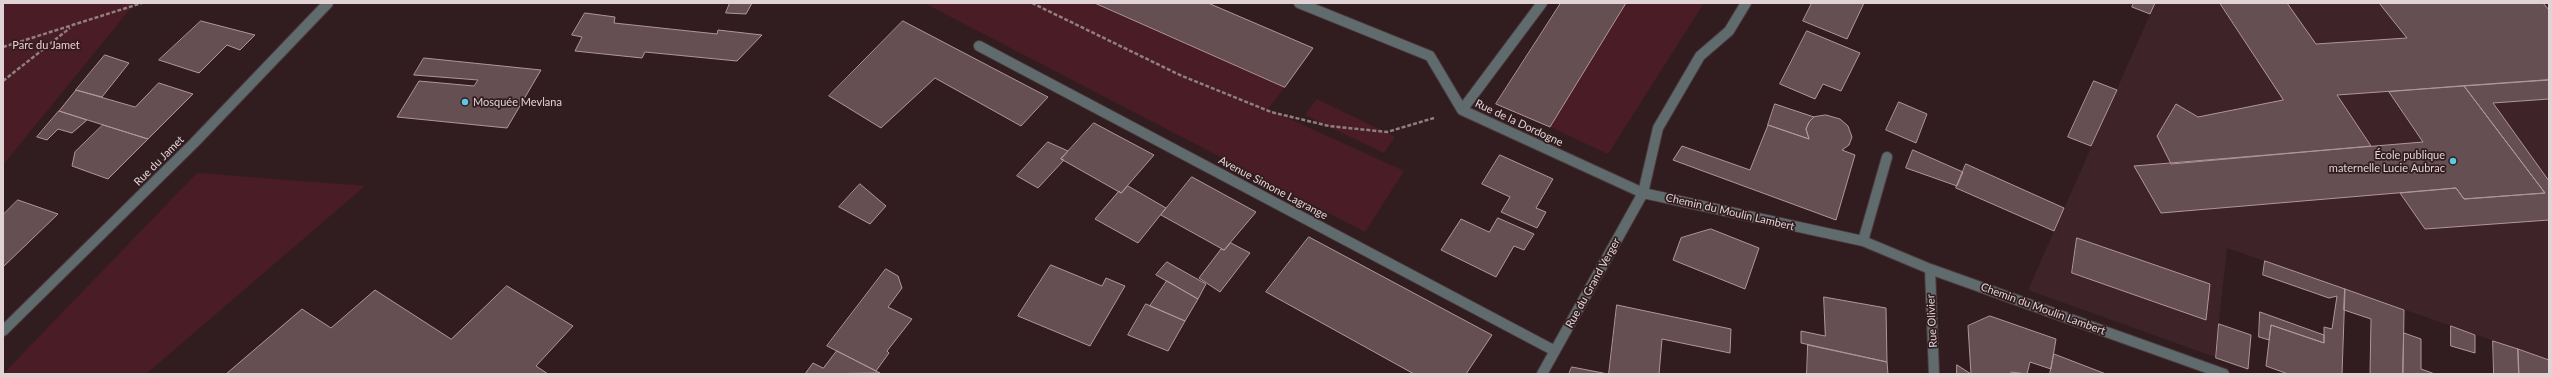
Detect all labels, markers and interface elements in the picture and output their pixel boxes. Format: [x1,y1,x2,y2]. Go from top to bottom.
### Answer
park label: Parc du Jamet [12,38,80,52]
place label: Mosquée Mevlana [473,95,562,109]
marker: Mosquée Mevlana [460,97,470,107]
street label: Rue de la Dordogne [1473,97,1565,149]
street label: Rue du Jamet [131,133,187,189]
place label: École publique maternelle Lucie Aubrac [2329,148,2445,174]
street label: Avenue Simone Lagrange [1216,154,1330,222]
marker: École publique maternelle Lucie Aubrac [2448,156,2458,166]
street label: Chemin du Moulin Lambert [1664,191,1796,233]
street label: Rue du Grand Verger [1563,236,1623,330]
street label: Chemin du Moulin Lambert [1979,280,2107,338]
street label: Rue Olivier [1924,294,1940,348]

